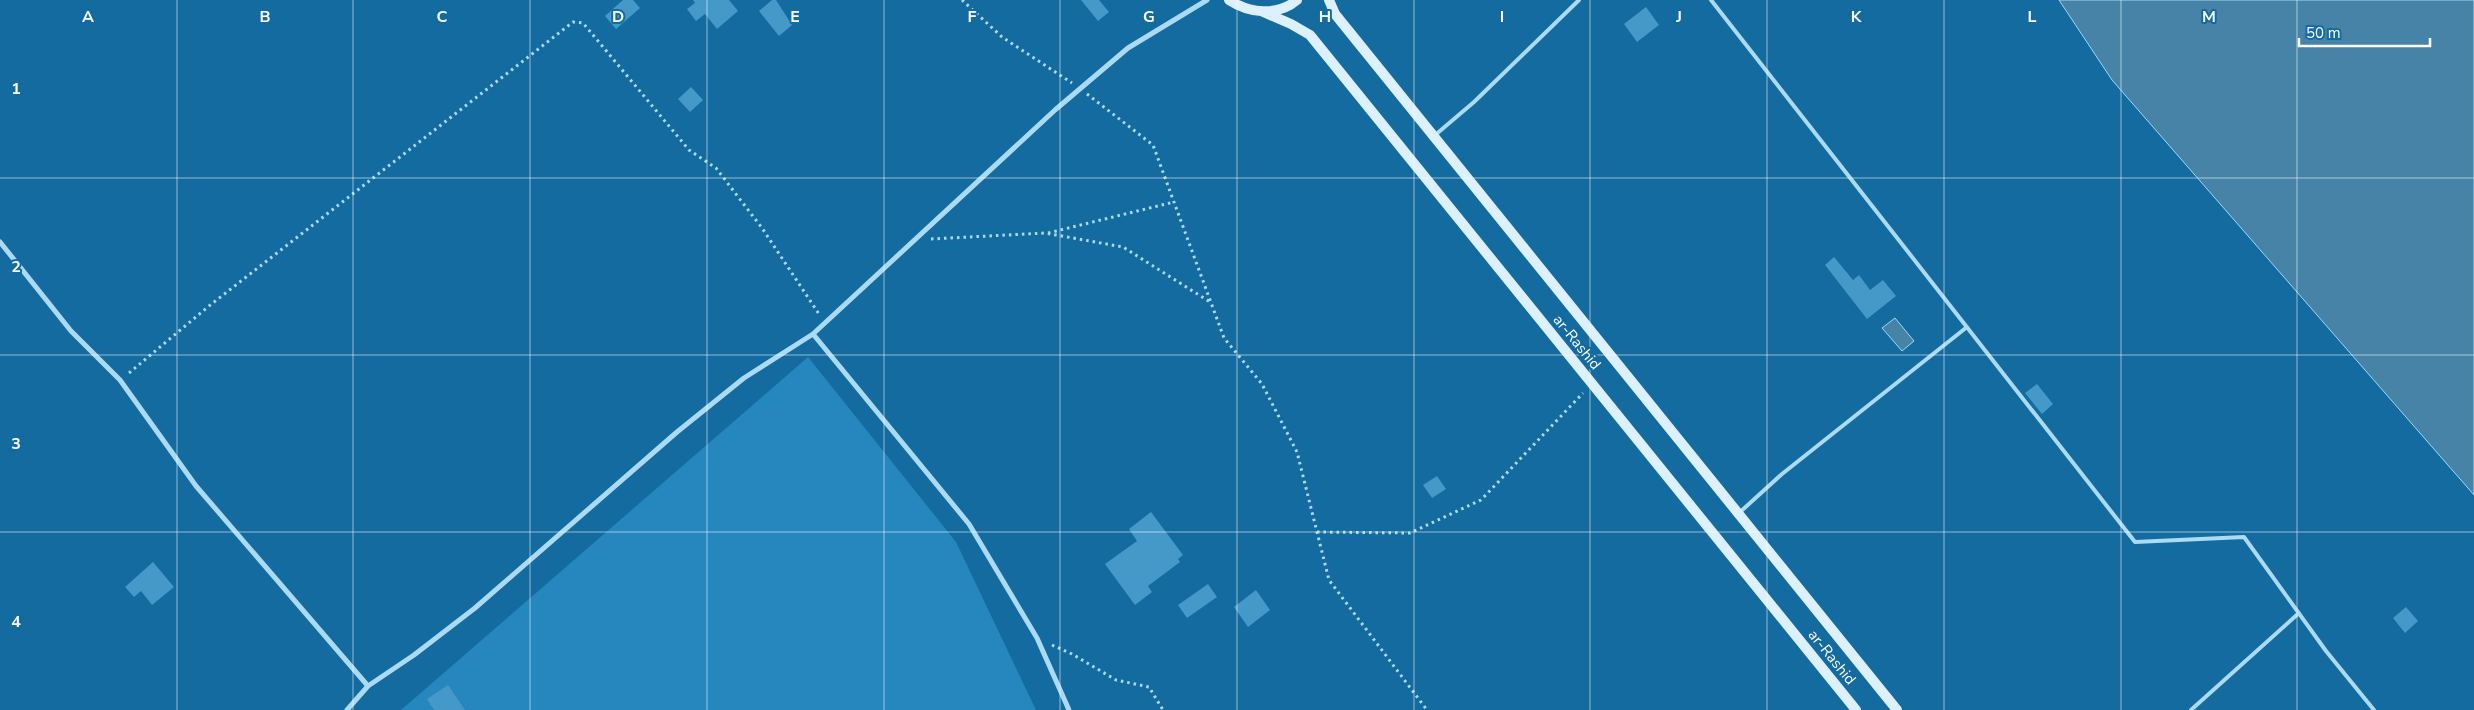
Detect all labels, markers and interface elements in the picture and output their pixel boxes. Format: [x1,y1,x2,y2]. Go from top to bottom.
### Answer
text: A [82,6,94,28]
text: B [259,6,271,28]
text: C [437,6,448,28]
text: D [612,6,624,28]
text: E [790,6,800,28]
text: F [968,6,977,28]
text: G [1143,6,1155,28]
text: H [1319,6,1331,28]
text: I [1500,6,1504,28]
text: J [1675,6,1682,28]
text: K [1851,6,1863,28]
text: L [2028,6,2037,28]
text: M [2202,6,2216,28]
scale bar [2299,15,2430,47]
text: 50 m [2306,23,2341,43]
text: 1 [11,78,21,100]
text: 2 [11,256,21,278]
street label: ar-Rashid [1549,310,1605,374]
text: 3 [11,433,21,455]
text: 4 [11,611,21,633]
street label: ar-Rashid [1804,625,1860,689]

